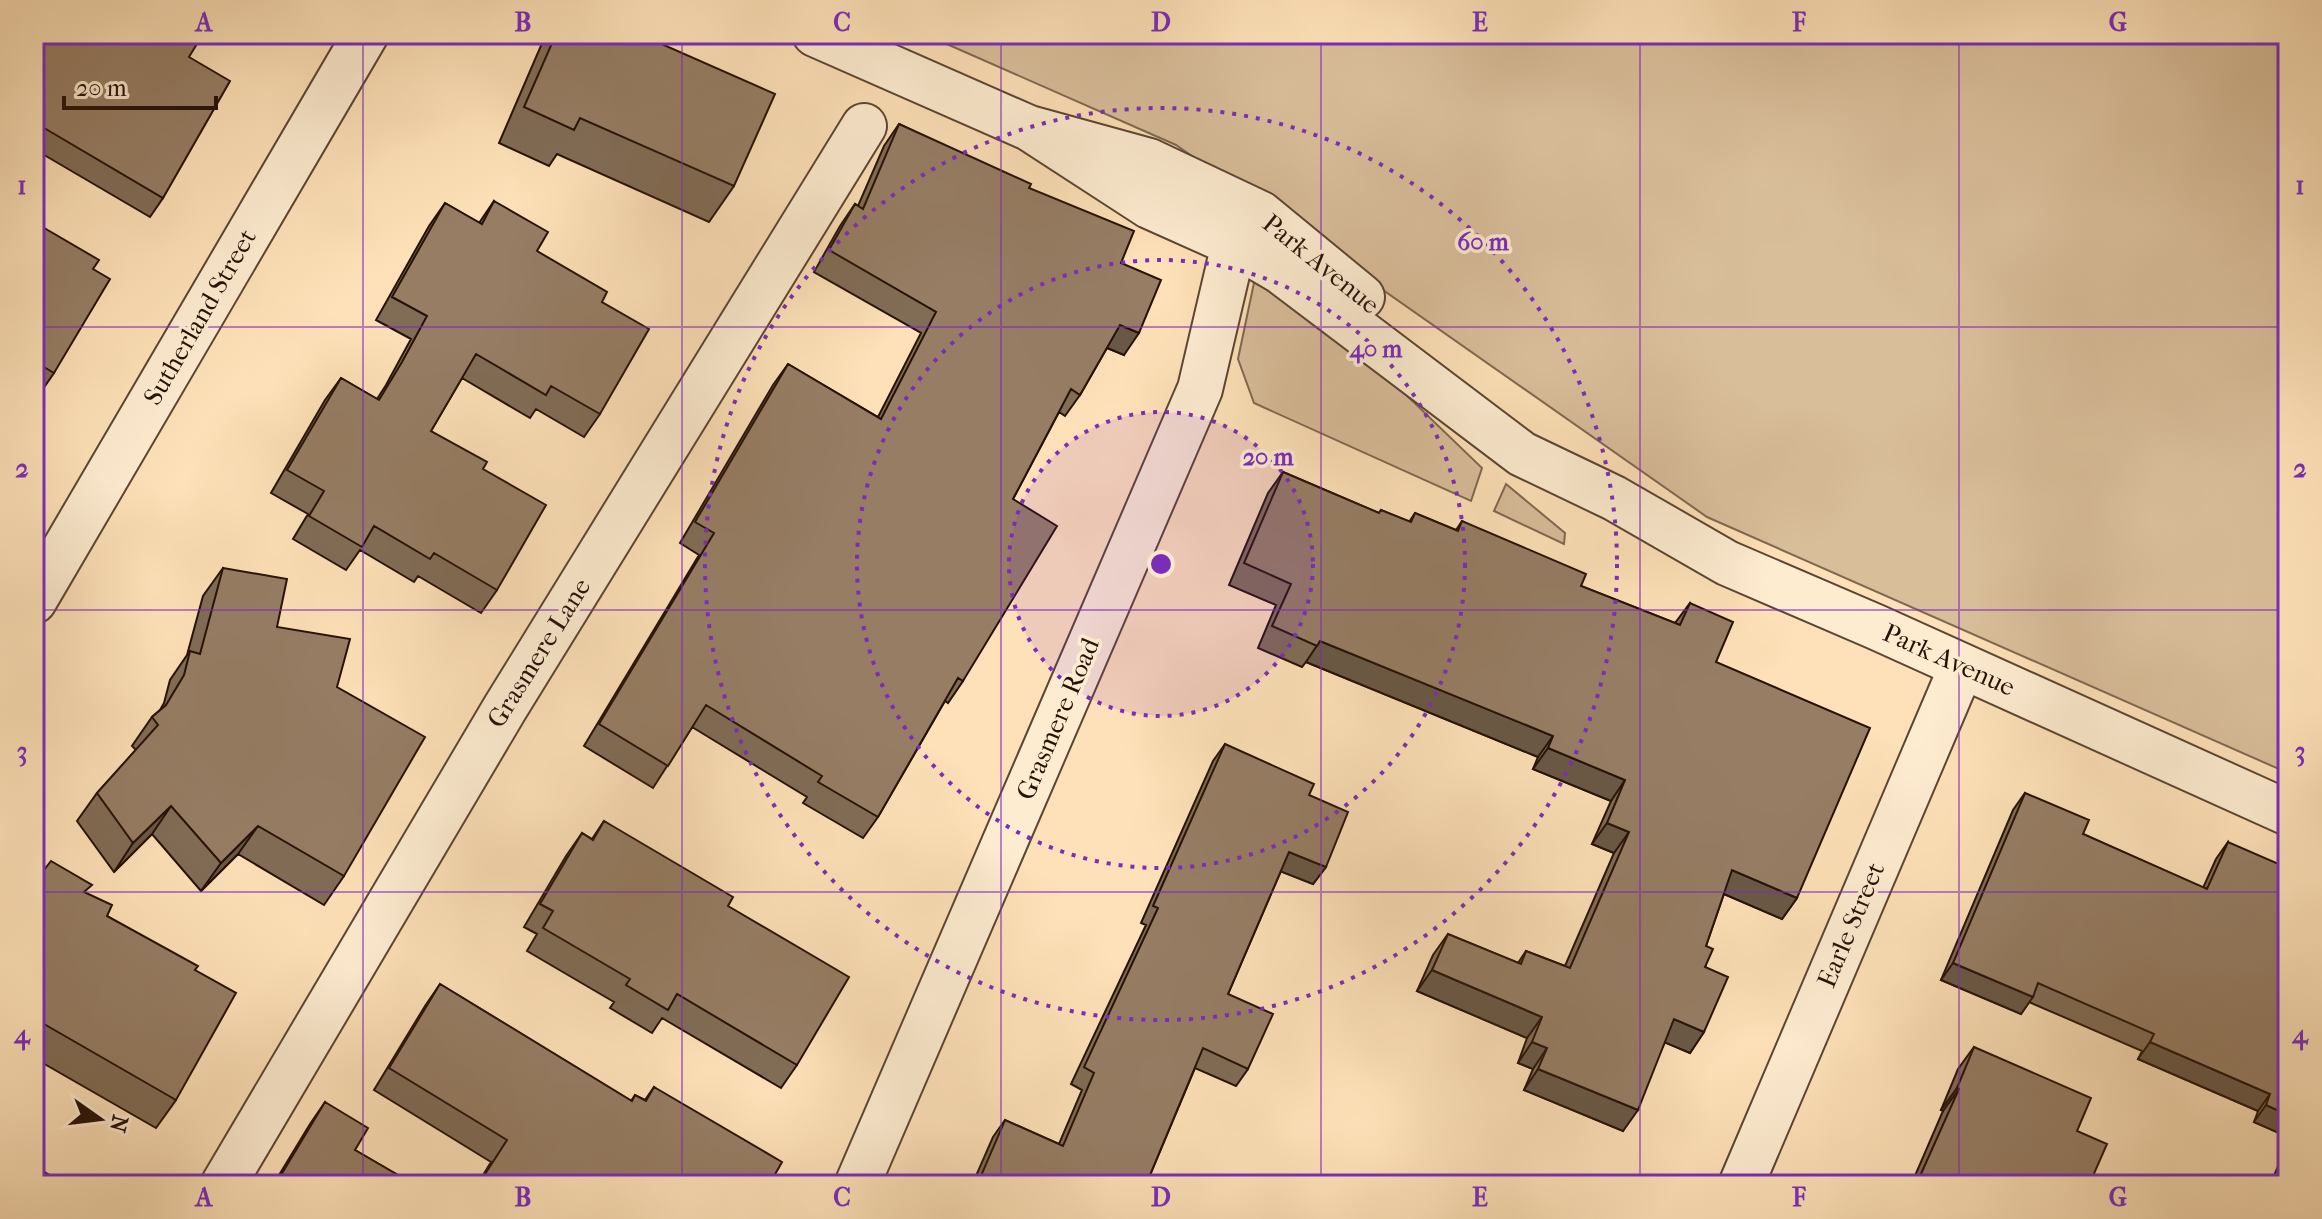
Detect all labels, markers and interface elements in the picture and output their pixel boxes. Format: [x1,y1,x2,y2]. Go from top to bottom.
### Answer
text: A [194,7,214,38]
text: B [515,7,532,38]
text: C [833,7,851,38]
text: D [1151,7,1171,38]
text: E [1472,7,1488,38]
text: F [1791,7,1806,38]
text: G [2109,7,2127,38]
scale bar [64,60,216,110]
text: 20 m [76,74,127,102]
text: 1 [17,170,27,201]
text: 1 [2295,170,2305,201]
street label: Park Avenue [1256,208,1386,321]
street label: Sutherland Street [137,223,263,410]
text: 60 m [1457,228,1510,256]
text: 40 m [1349,335,1403,364]
text: 20 m [1243,443,1294,471]
text: 2 [15,453,29,484]
text: 2 [2293,453,2307,484]
centre of rings [1147,550,1175,578]
street label: Grasmere Lane [481,572,597,733]
street label: Park Avenue [1878,617,2020,703]
street label: Grasmere Road [1010,633,1106,805]
text: 3 [17,736,27,767]
text: 3 [2295,736,2305,767]
street label: Earle Street [1811,857,1891,992]
text: 4 [13,1019,31,1051]
text: 4 [2291,1019,2309,1051]
north arrow [60,1079,140,1159]
text: N [104,1112,133,1135]
text: A [194,1182,214,1213]
text: B [515,1182,532,1213]
text: C [833,1182,851,1213]
text: D [1151,1182,1171,1213]
text: E [1472,1182,1488,1213]
text: F [1791,1182,1806,1213]
text: G [2109,1182,2127,1213]

